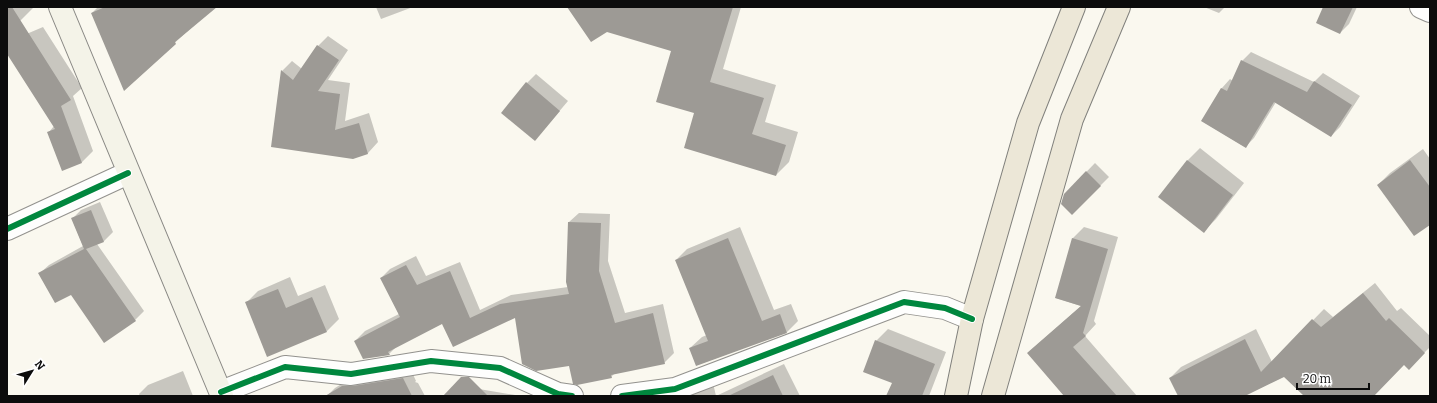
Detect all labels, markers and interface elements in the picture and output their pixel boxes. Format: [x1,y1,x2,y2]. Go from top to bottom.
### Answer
north arrow [12,351,52,391]
text: N [32,358,48,373]
scale bar [1297,365,1369,391]
text: 20 m [1303,372,1332,386]

